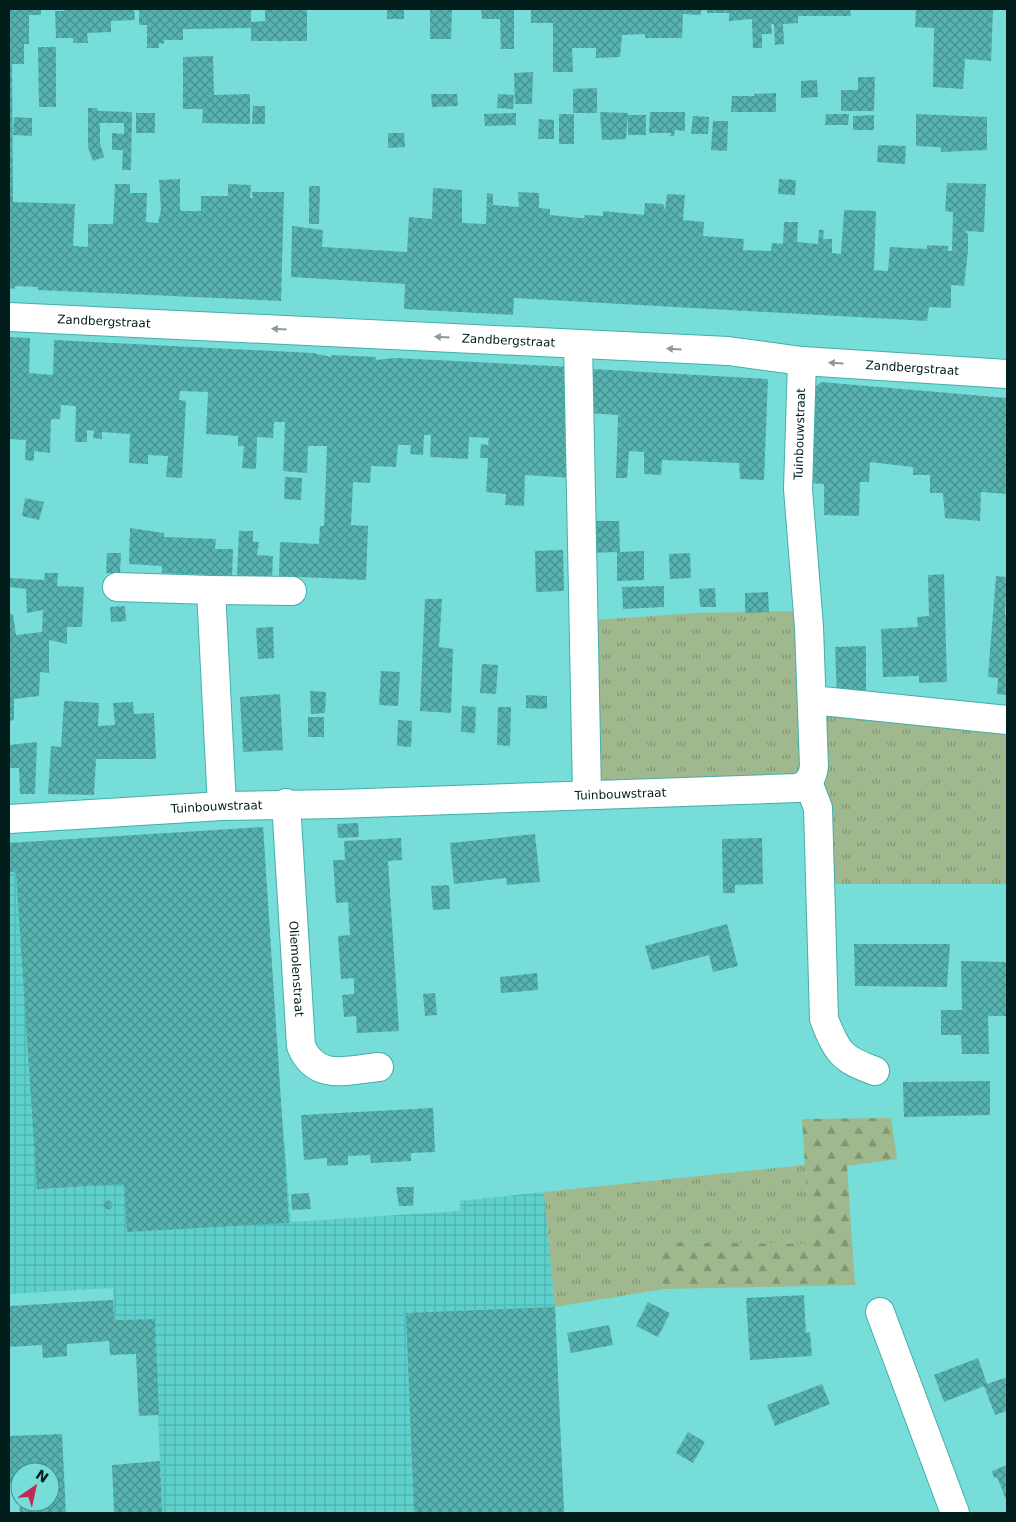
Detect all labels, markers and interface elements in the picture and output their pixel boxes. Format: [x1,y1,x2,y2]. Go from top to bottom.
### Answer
street label: Zandbergstraat [57,312,151,331]
one-way arrow [271,325,287,333]
street label: Zandbergstraat [461,331,556,350]
one-way arrow [433,332,449,340]
one-way arrow [666,344,682,352]
street label: Zandbergstraat [865,358,960,378]
one-way arrow [827,359,843,367]
street label: Tuinbouwstraat [791,388,808,481]
street label: Tuinbouwstraat [573,786,667,803]
street label: Tuinbouwstraat [169,798,263,816]
street label: Oliemolenstraat [286,920,306,1017]
north arrow [10,1462,60,1512]
text: N [33,1466,52,1486]

